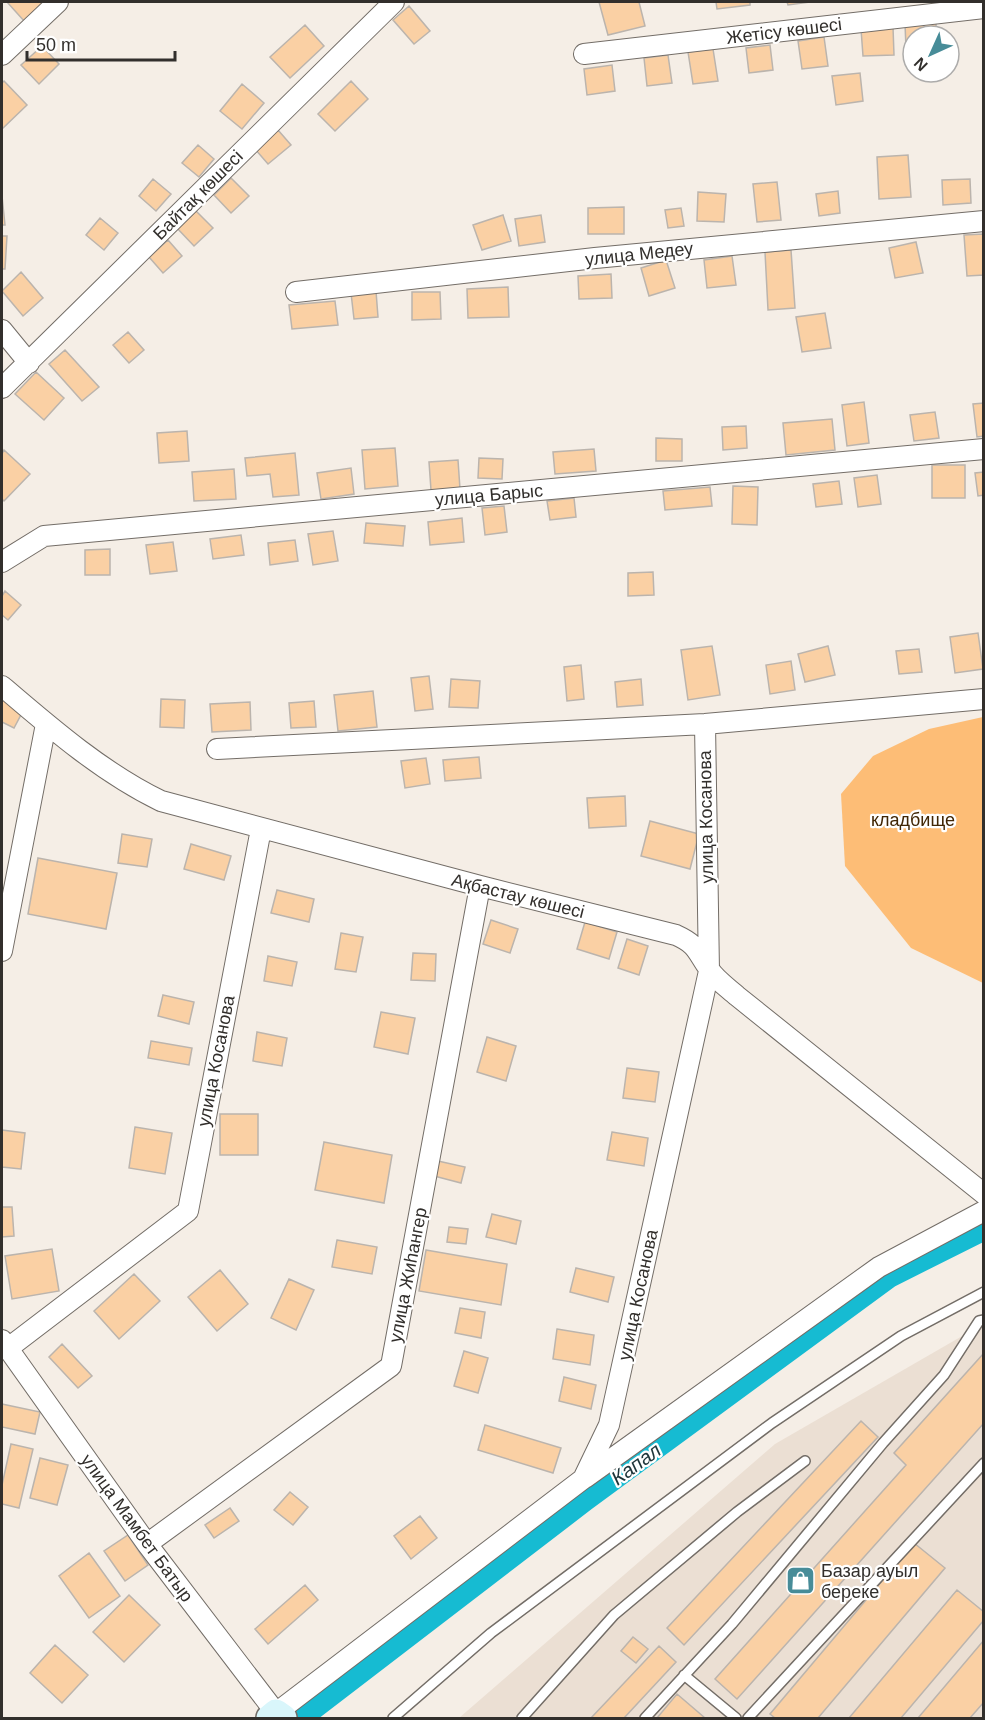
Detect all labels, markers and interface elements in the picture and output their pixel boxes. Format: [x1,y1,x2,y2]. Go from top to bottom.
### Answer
street label: Жетісу көшесі [725,14,843,48]
scale bar [27,24,176,62]
north arrow [901,24,961,84]
text: 50 m [36,35,76,55]
text: N [911,54,931,74]
street label: Байтақ көшесі [149,146,247,244]
street label: улица Медеу [584,238,694,270]
street label: улица Барыс [434,480,544,510]
street label: улица Косанова [695,749,717,884]
park label: кладбище [871,810,955,830]
street label: Ақбастау көшесі [450,870,586,922]
street label: улица Косанова [193,993,239,1128]
street label: улица Жиhангер [385,1206,431,1344]
street label: улица Косанова [614,1227,662,1362]
water label: Капал [607,1439,665,1489]
street label: улица Мамбет Батыр [77,1450,197,1606]
place label: Базар ауыл береке [821,1561,918,1602]
shop icon: Базар ауыл береке [784,1565,816,1597]

